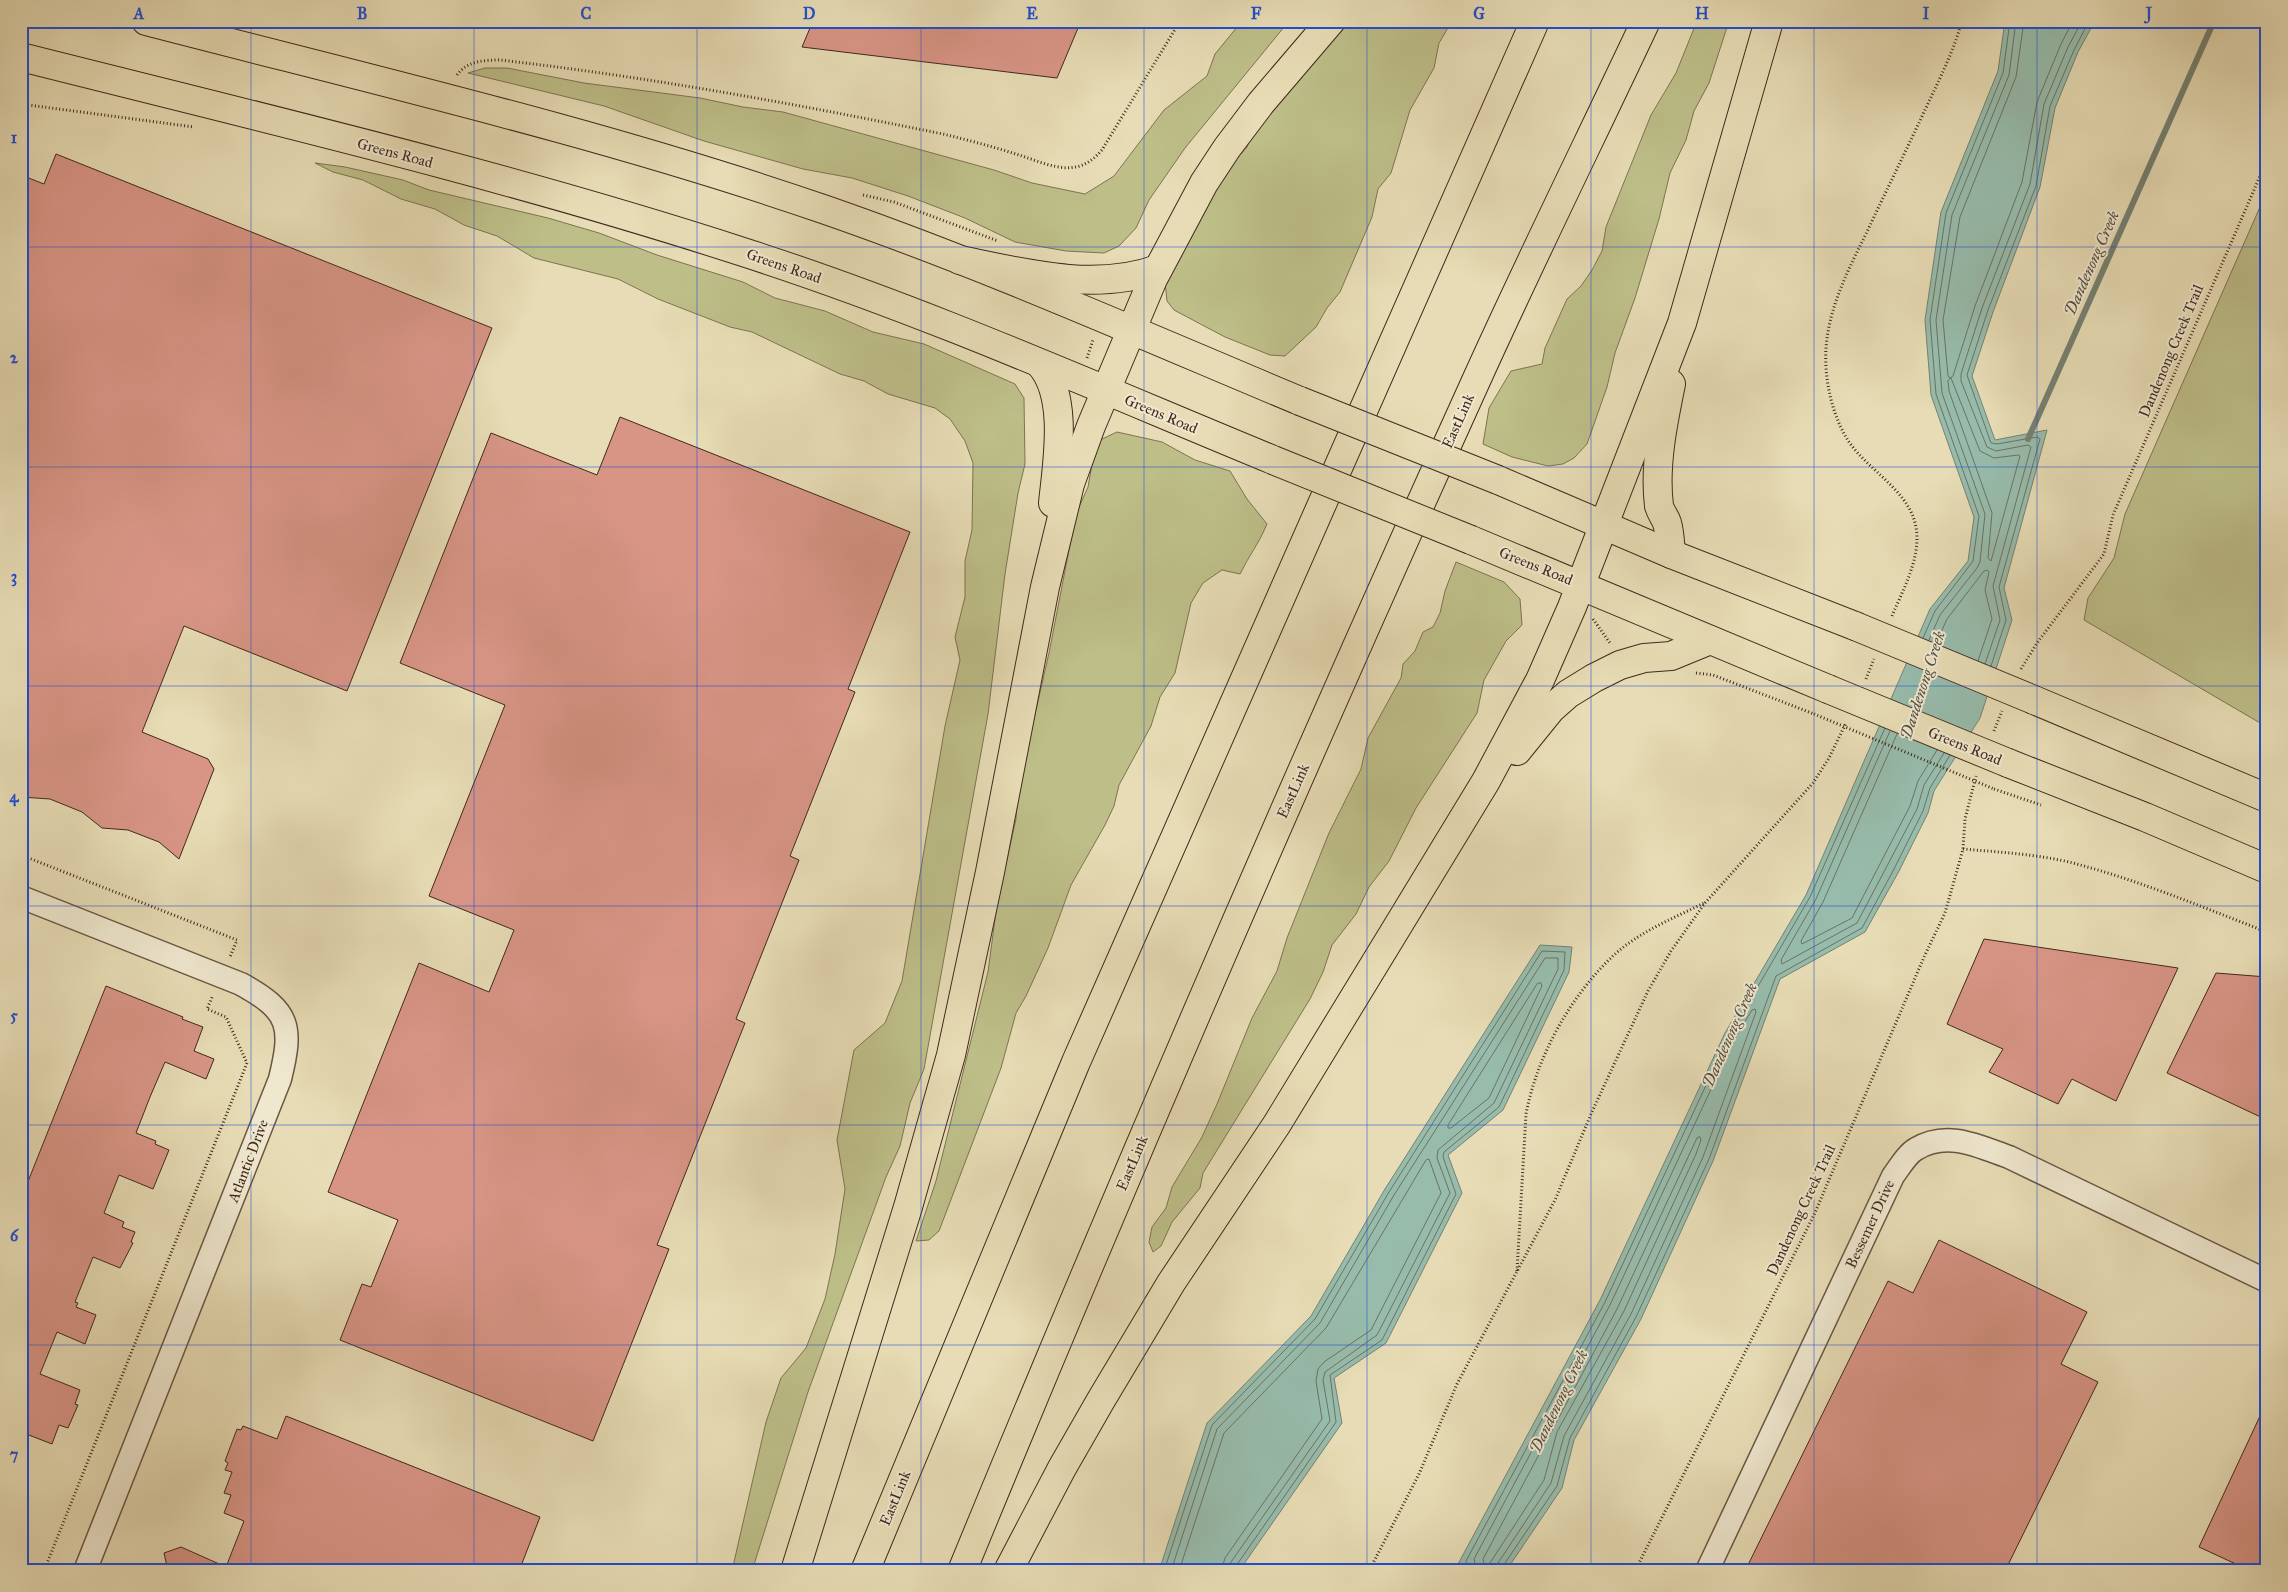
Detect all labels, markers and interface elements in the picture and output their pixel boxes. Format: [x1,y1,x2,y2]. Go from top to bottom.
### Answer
text: A [133,4,145,23]
text: B [357,4,367,23]
text: C [581,4,592,23]
text: D [803,4,816,23]
text: E [1026,4,1038,23]
text: F [1251,4,1262,23]
text: G [1473,4,1485,23]
text: H [1695,4,1709,23]
text: I [1923,4,1930,23]
text: J [2144,4,2153,24]
text: 1 [11,128,18,147]
street label: Greens Road [355,134,435,172]
water label: Dandenong Creek [2060,208,2123,318]
street label: Greens Road [744,245,824,287]
street label: Dandenong Creek Trail [2135,281,2208,420]
text: 2 [10,348,19,367]
street label: Greens Road [1122,391,1201,438]
street label: EastLink [1438,391,1478,451]
street label: Greens Road [1497,543,1576,589]
text: 3 [11,567,17,587]
water label: Dandenong Creek [1896,629,1949,742]
street label: Greens Road [1926,723,2005,769]
street label: EastLink [1273,761,1313,821]
text: 4 [10,787,20,807]
water label: Dandenong Creek [1698,980,1761,1090]
text: 5 [10,1006,18,1025]
street label: Atlantic Drive [224,1117,272,1206]
street label: EastLink [1112,1133,1152,1193]
street label: Dandenong Creek Trail [1763,1141,1840,1278]
street label: Bessemer Drive [1842,1177,1898,1271]
text: 6 [10,1226,19,1245]
water label: Dandenong Creek [1525,1346,1592,1456]
text: 7 [10,1445,19,1464]
street label: EastLink [876,1468,914,1528]

